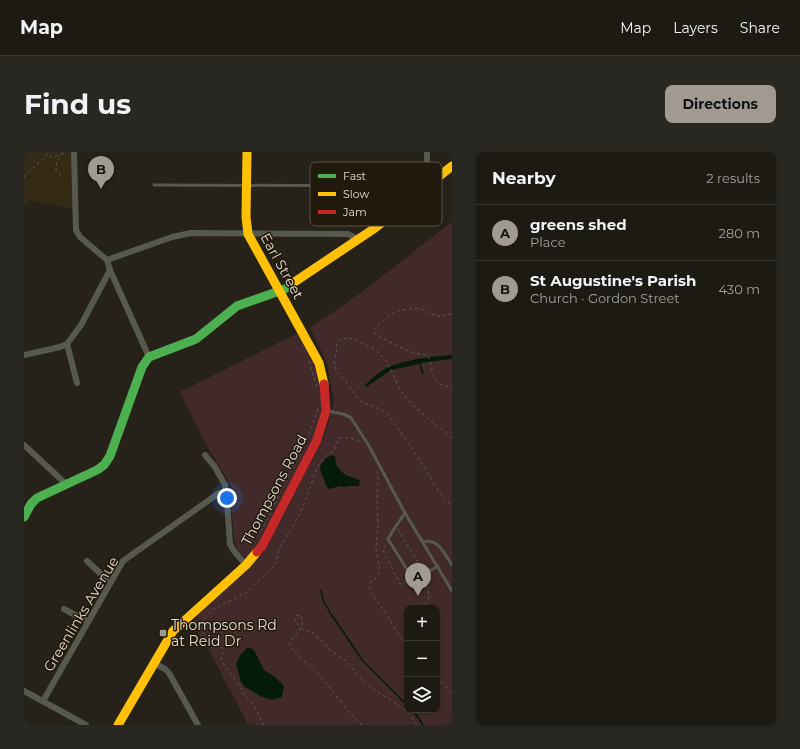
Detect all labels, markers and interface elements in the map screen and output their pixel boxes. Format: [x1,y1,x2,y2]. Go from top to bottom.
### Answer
text: Map [20,16,63,39]
text: Map [620,19,651,37]
text: Layers [673,19,718,37]
text: Share [740,19,780,37]
button: Directions [665,85,776,123]
text: Find us [24,87,131,121]
pin: B [88,156,114,189]
legend [310,162,442,226]
text: Nearby [492,168,556,188]
text: Fast [343,169,367,183]
text: 2 results [706,170,760,186]
text: Slow [343,187,369,201]
text: Jam [342,205,367,219]
text: greens shed [530,215,627,234]
text: A [500,225,510,241]
text: 280 m [719,225,760,241]
street label: Earl Street [256,230,308,302]
text: Place [530,234,566,250]
text: St Augustine's Parish [530,271,696,290]
text: B [500,281,510,297]
text: 430 m [718,281,760,297]
text: Church · Gordon Street [530,290,680,306]
street label: Thompsons Road [237,432,311,548]
your location [217,488,237,508]
street label: Greenlinks Avenue [40,553,122,675]
pin: A [405,563,431,596]
map controls [404,605,440,713]
button: + [404,605,440,641]
place label: Thompsons Rd at Reid Dr [171,616,277,650]
marker: Thompsons Rd at Reid Dr [158,628,168,638]
button: − [404,641,440,677]
button: layers [404,677,440,713]

